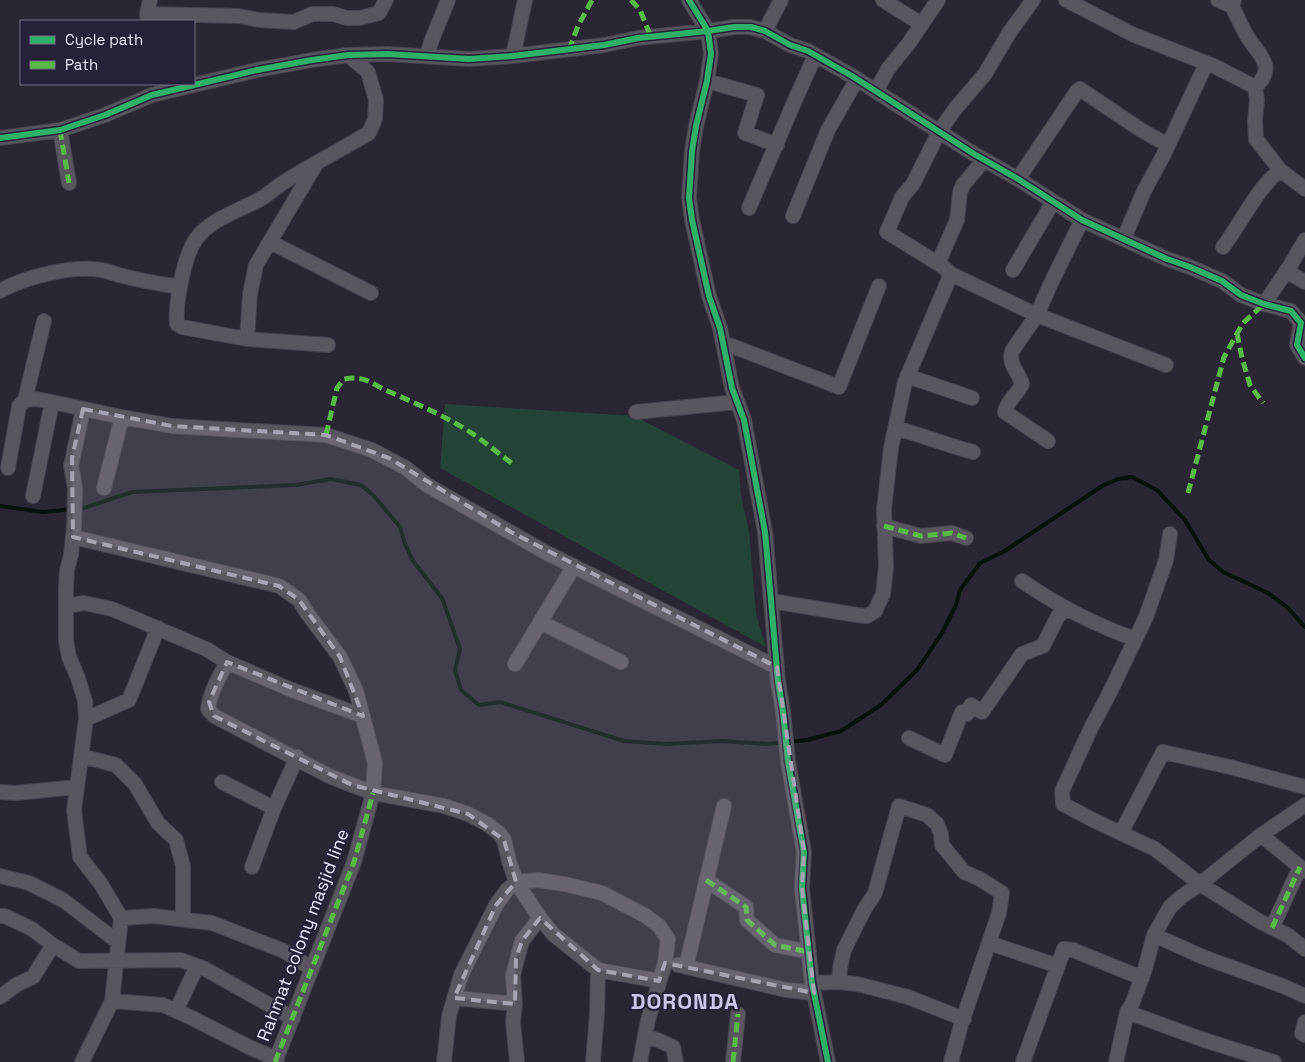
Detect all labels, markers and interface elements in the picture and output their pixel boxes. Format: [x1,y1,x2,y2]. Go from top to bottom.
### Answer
legend [20,20,195,85]
text: Cycle path [65,30,143,49]
text: Path [65,55,98,74]
street label: Rahmat colony masjid line [251,825,354,1044]
district label: DORONDA [631,987,739,1015]

